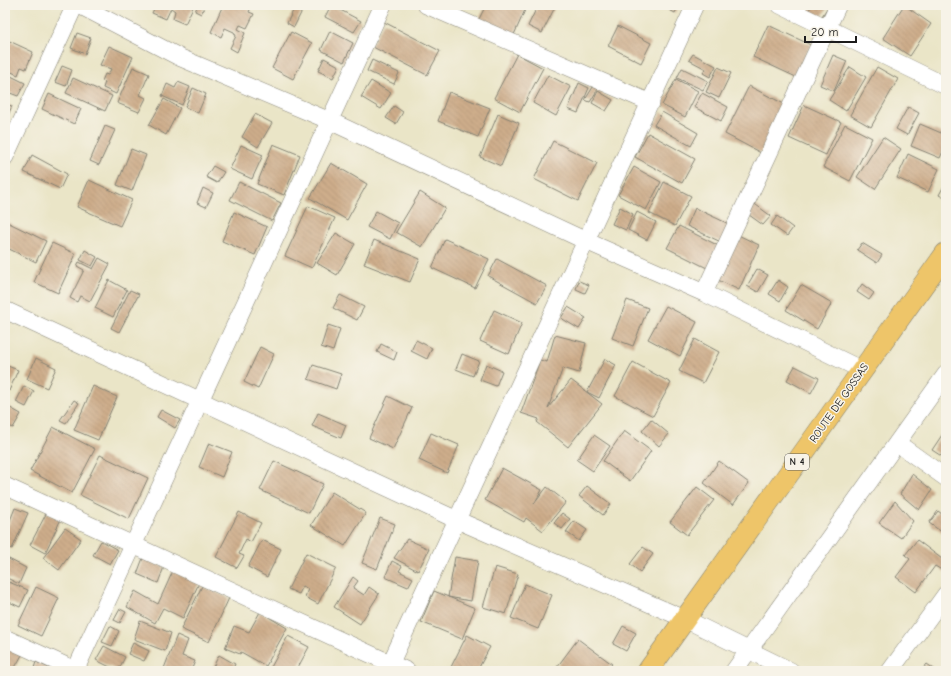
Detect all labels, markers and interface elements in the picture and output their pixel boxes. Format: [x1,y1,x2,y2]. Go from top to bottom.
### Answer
scale bar [805,18,856,44]
text: 20 m [811,25,839,39]
street label: ROUTE DE GOSSAS [807,361,871,445]
road number: N 4 [785,454,809,470]

